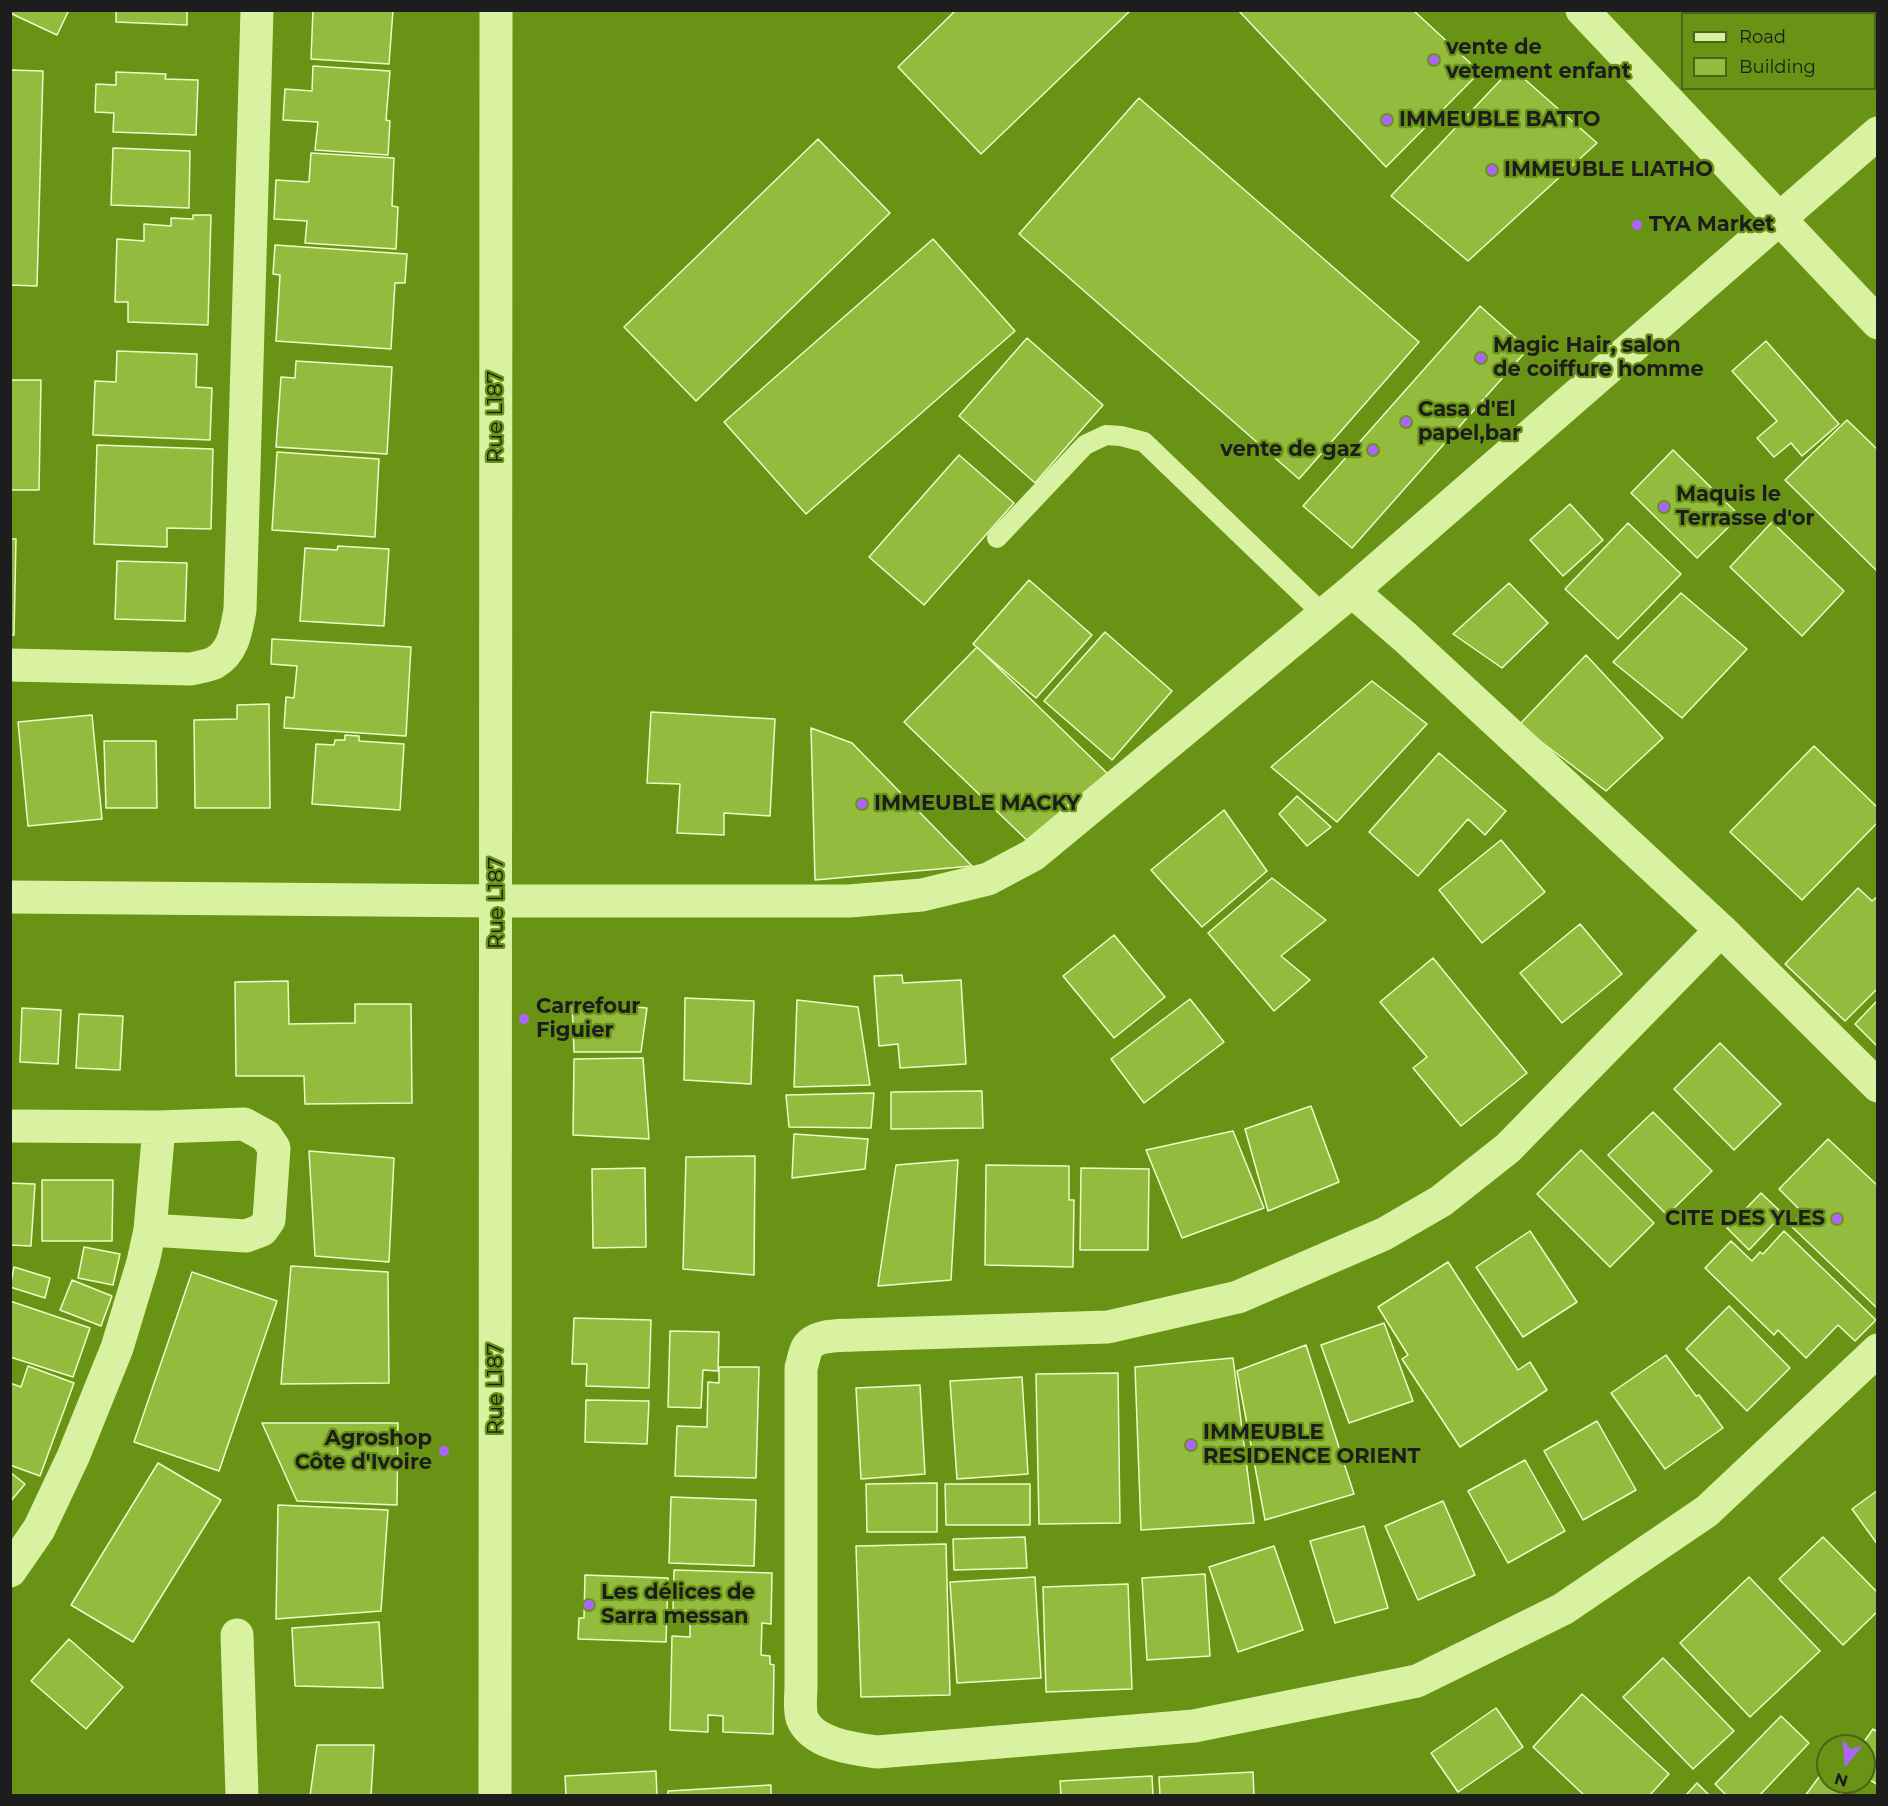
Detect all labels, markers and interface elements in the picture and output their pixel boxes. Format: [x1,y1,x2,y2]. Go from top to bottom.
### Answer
legend [1681,12,1876,90]
text: Road [1739,26,1786,48]
place label: vente de vetement enfant [1446,35,1631,85]
marker: vente de vetement enfant [1427,53,1441,67]
text: Building [1739,56,1816,78]
place label: IMMEUBLE BATTO [1399,107,1601,133]
marker: IMMEUBLE BATTO [1380,113,1394,127]
place label: IMMEUBLE LIATHO [1504,157,1713,183]
marker: IMMEUBLE LIATHO [1485,163,1499,177]
place label: TYA Market [1649,212,1774,238]
marker: TYA Market [1630,218,1644,232]
place label: Magic Hair, salon de coiffure homme [1493,333,1704,383]
marker: Magic Hair, salon de coiffure homme [1474,351,1488,365]
street label: Rue L187 [483,371,509,463]
place label: Casa d'El papel,bar [1418,397,1521,447]
marker: Casa d'El papel,bar [1399,415,1413,429]
place label: vente de gaz [1220,437,1361,463]
marker: vente de gaz [1366,443,1380,457]
place label: Maquis le Terrasse d'or [1676,482,1815,532]
marker: Maquis le Terrasse d'or [1657,500,1671,514]
place label: IMMEUBLE MACKY [874,791,1080,817]
marker: IMMEUBLE MACKY [855,797,869,811]
street label: Rue L187 [484,857,510,949]
place label: Carrefour Figuier [536,994,640,1044]
marker: Carrefour Figuier [517,1012,531,1026]
place label: CITE DES YLES [1665,1206,1825,1232]
marker: CITE DES YLES [1830,1212,1844,1226]
street label: Rue L187 [483,1343,509,1435]
place label: IMMEUBLE RESIDENCE ORIENT [1203,1420,1421,1470]
place label: Agroshop Côte d'Ivoire [295,1426,432,1476]
marker: IMMEUBLE RESIDENCE ORIENT [1184,1438,1198,1452]
marker: Agroshop Côte d'Ivoire [437,1444,451,1458]
place label: Les délices de Sarra messan [601,1580,755,1630]
marker: Les délices de Sarra messan [582,1598,596,1612]
north arrow [1816,1734,1876,1794]
text: N [1832,1769,1850,1791]

